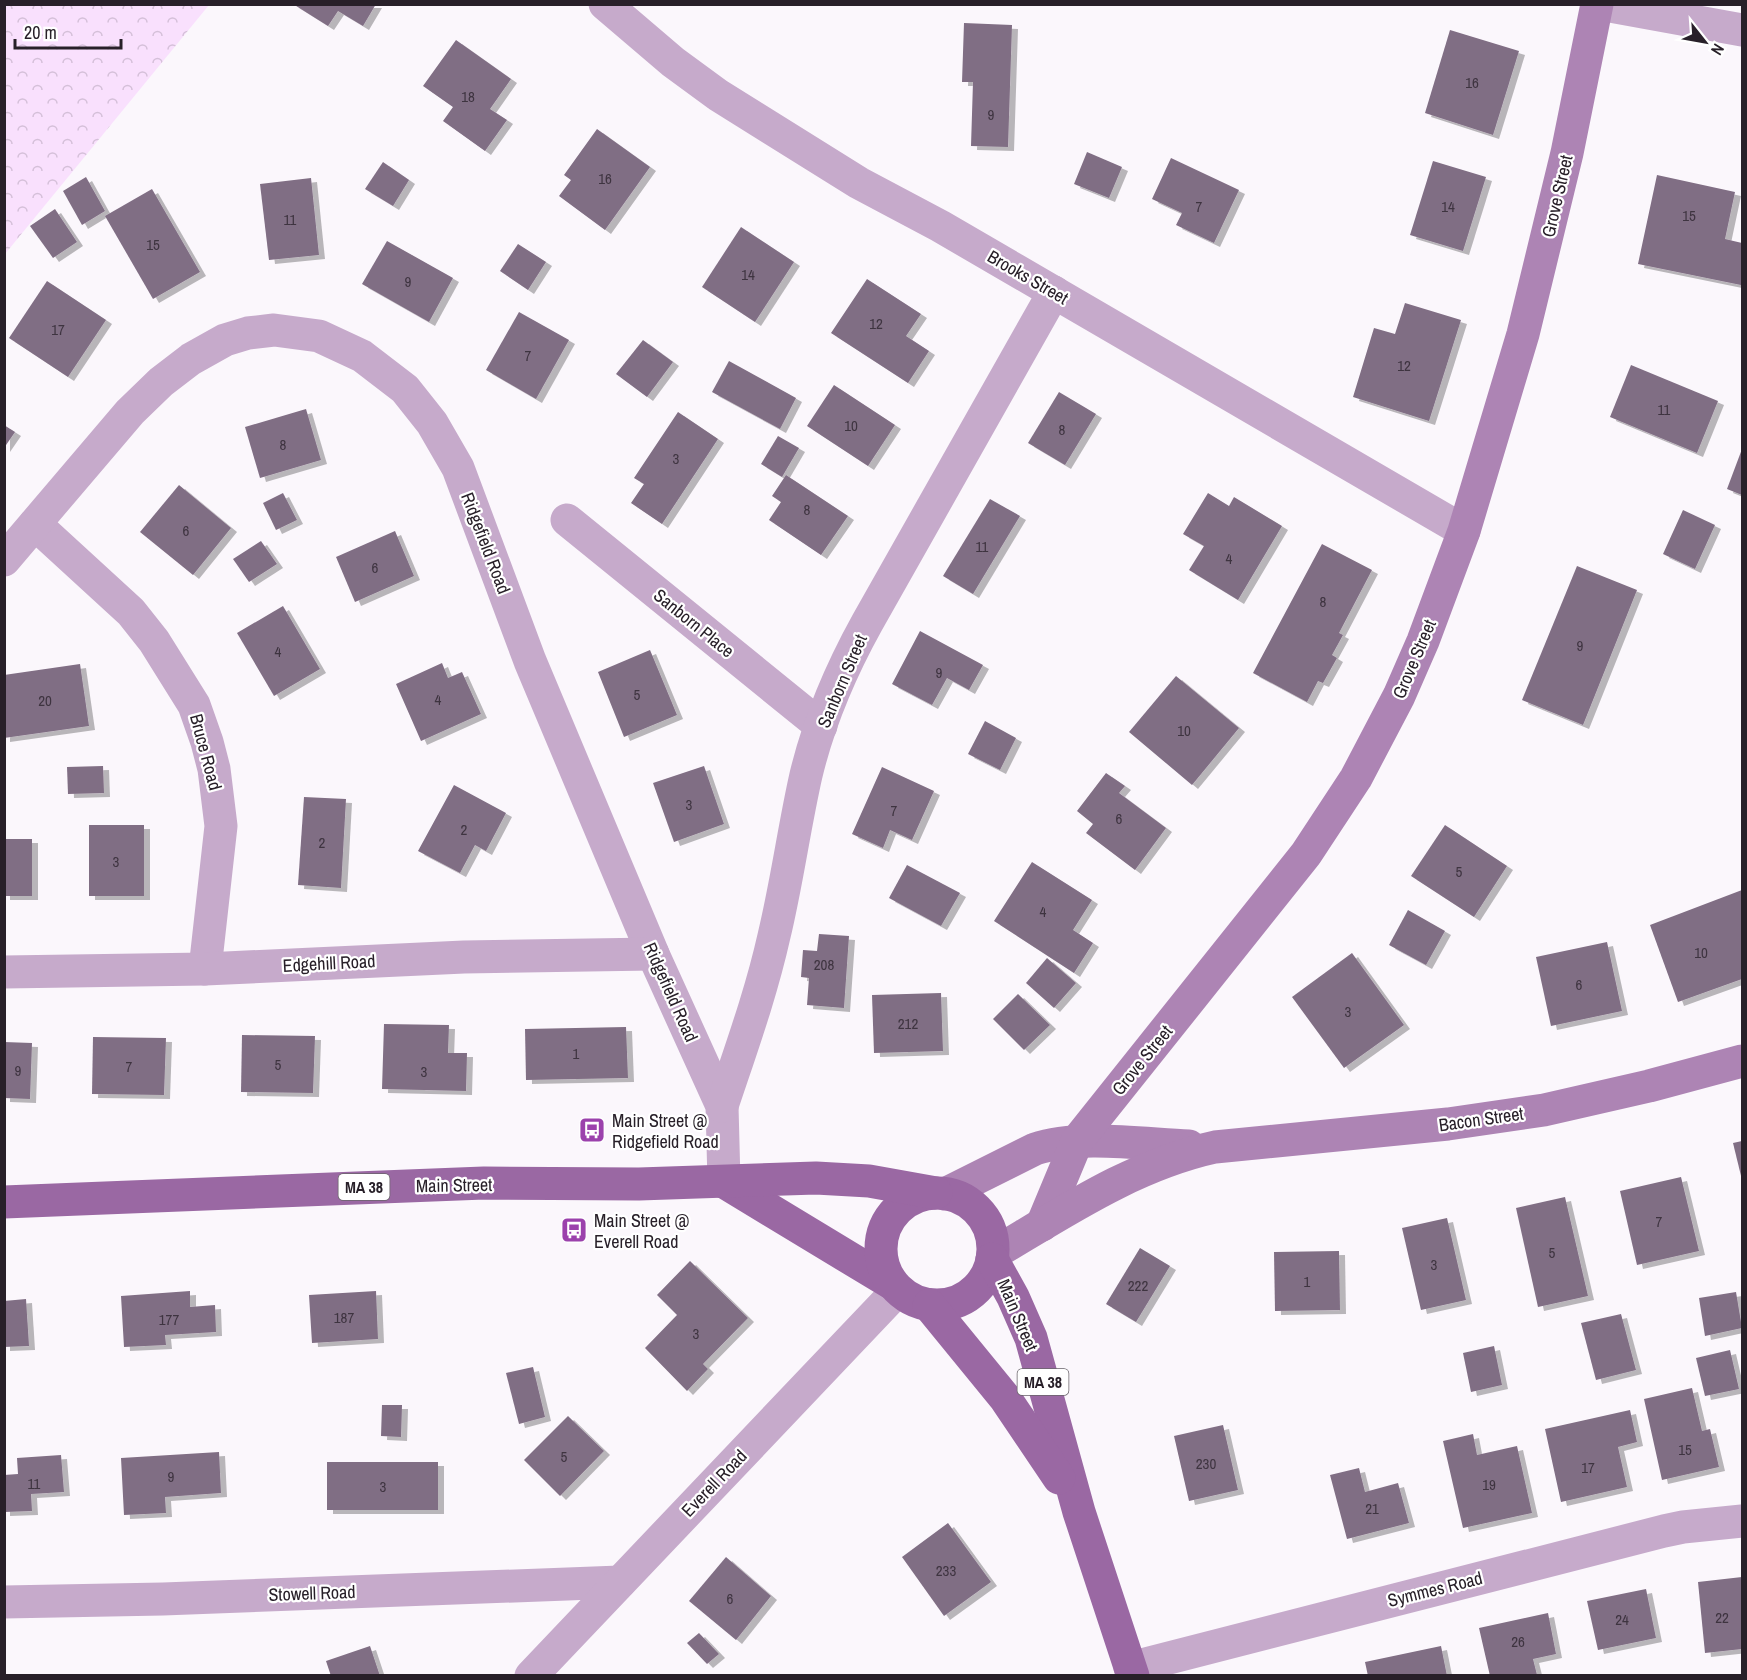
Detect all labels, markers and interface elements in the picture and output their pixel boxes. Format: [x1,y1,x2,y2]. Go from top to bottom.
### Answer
scale bar [15,12,122,50]
north arrow [1675,12,1735,72]
text: 20 m [24,20,57,45]
text: N [1706,40,1730,59]
house number: 16 [1465,72,1479,93]
house number: 18 [461,86,475,107]
house number: 9 [988,104,995,125]
street label: Grove Street [1535,152,1579,240]
house number: 16 [598,168,612,189]
house number: 7 [1196,196,1203,217]
house number: 14 [1441,196,1455,217]
house number: 15 [1682,205,1696,226]
house number: 11 [284,209,297,230]
house number: 15 [146,234,160,255]
street label: Brooks Street [983,244,1073,310]
house number: 14 [741,264,755,285]
house number: 9 [405,271,412,292]
house number: 12 [869,313,883,334]
house number: 17 [51,319,65,340]
house number: 7 [525,345,532,366]
house number: 12 [1397,355,1411,376]
house number: 11 [1658,399,1671,420]
house number: 10 [844,415,858,436]
house number: 8 [1059,419,1066,440]
house number: 8 [280,434,287,455]
house number: 3 [673,448,680,469]
street label: Ridgefield Road [455,489,517,597]
house number: 8 [804,499,811,520]
house number: 6 [183,520,190,541]
house number: 11 [976,536,989,557]
house number: 4 [1226,548,1233,569]
house number: 6 [372,557,379,578]
street label: Sanborn Place [649,583,739,663]
house number: 8 [1320,591,1327,612]
street label: Grove Street [1386,616,1442,702]
street label: Sanborn Street [811,630,873,732]
house number: 9 [1577,635,1584,656]
house number: 4 [275,641,282,662]
house number: 9 [936,662,943,683]
house number: 5 [634,684,641,705]
house number: 4 [435,689,442,710]
house number: 20 [38,690,52,711]
street label: Bruce Road [184,711,228,793]
house number: 10 [1177,720,1191,741]
house number: 3 [686,794,693,815]
house number: 7 [891,800,898,821]
house number: 6 [1116,808,1123,829]
house number: 2 [461,819,468,840]
house number: 2 [319,832,326,853]
house number: 3 [113,851,120,872]
house number: 5 [1456,861,1463,882]
house number: 4 [1040,901,1047,922]
street label: Ridgefield Road [638,938,704,1046]
house number: 10 [1694,942,1708,963]
street label: Edgehill Road [282,948,376,978]
house number: 208 [814,954,834,975]
house number: 6 [1576,974,1583,995]
house number: 3 [1345,1001,1352,1022]
house number: 212 [898,1013,918,1034]
street label: Grove Street [1106,1020,1178,1100]
house number: 1 [573,1043,580,1064]
house number: 5 [275,1054,282,1075]
house number: 7 [126,1056,133,1077]
house number: 9 [15,1060,22,1081]
house number: 3 [421,1061,428,1082]
street label: Bacon Street [1437,1101,1525,1137]
place label: Main Street @ Ridgefield Road [612,1108,719,1154]
bus stop icon: Main Street @ Ridgefield Road [577,1115,607,1145]
street label: Main Street [416,1172,492,1198]
road number: MA 38 [338,1174,389,1200]
place label: Main Street @ Everell Road [594,1208,689,1254]
house number: 7 [1656,1211,1663,1232]
bus stop icon: Main Street @ Everell Road [559,1215,589,1245]
house number: 5 [1549,1242,1556,1263]
house number: 3 [1431,1254,1438,1275]
house number: 1 [1304,1271,1311,1292]
street label: Main Street [992,1275,1044,1355]
house number: 222 [1128,1275,1148,1296]
house number: 187 [334,1307,354,1328]
house number: 177 [159,1309,179,1330]
house number: 3 [693,1323,700,1344]
road number: MA 38 [1018,1369,1068,1395]
house number: 15 [1678,1439,1692,1460]
street label: Everell Road [676,1444,752,1522]
house number: 5 [561,1446,568,1467]
house number: 230 [1196,1453,1216,1474]
house number: 17 [1581,1457,1595,1478]
house number: 9 [168,1466,175,1487]
house number: 11 [28,1473,41,1494]
house number: 19 [1482,1474,1496,1495]
house number: 3 [380,1476,387,1497]
house number: 21 [1365,1498,1379,1519]
house number: 233 [936,1560,956,1581]
street label: Symmes Road [1385,1565,1485,1613]
street label: Stowell Road [268,1579,356,1607]
house number: 6 [727,1588,734,1609]
house number: 22 [1715,1607,1729,1628]
house number: 24 [1615,1609,1629,1630]
house number: 26 [1511,1631,1525,1652]

